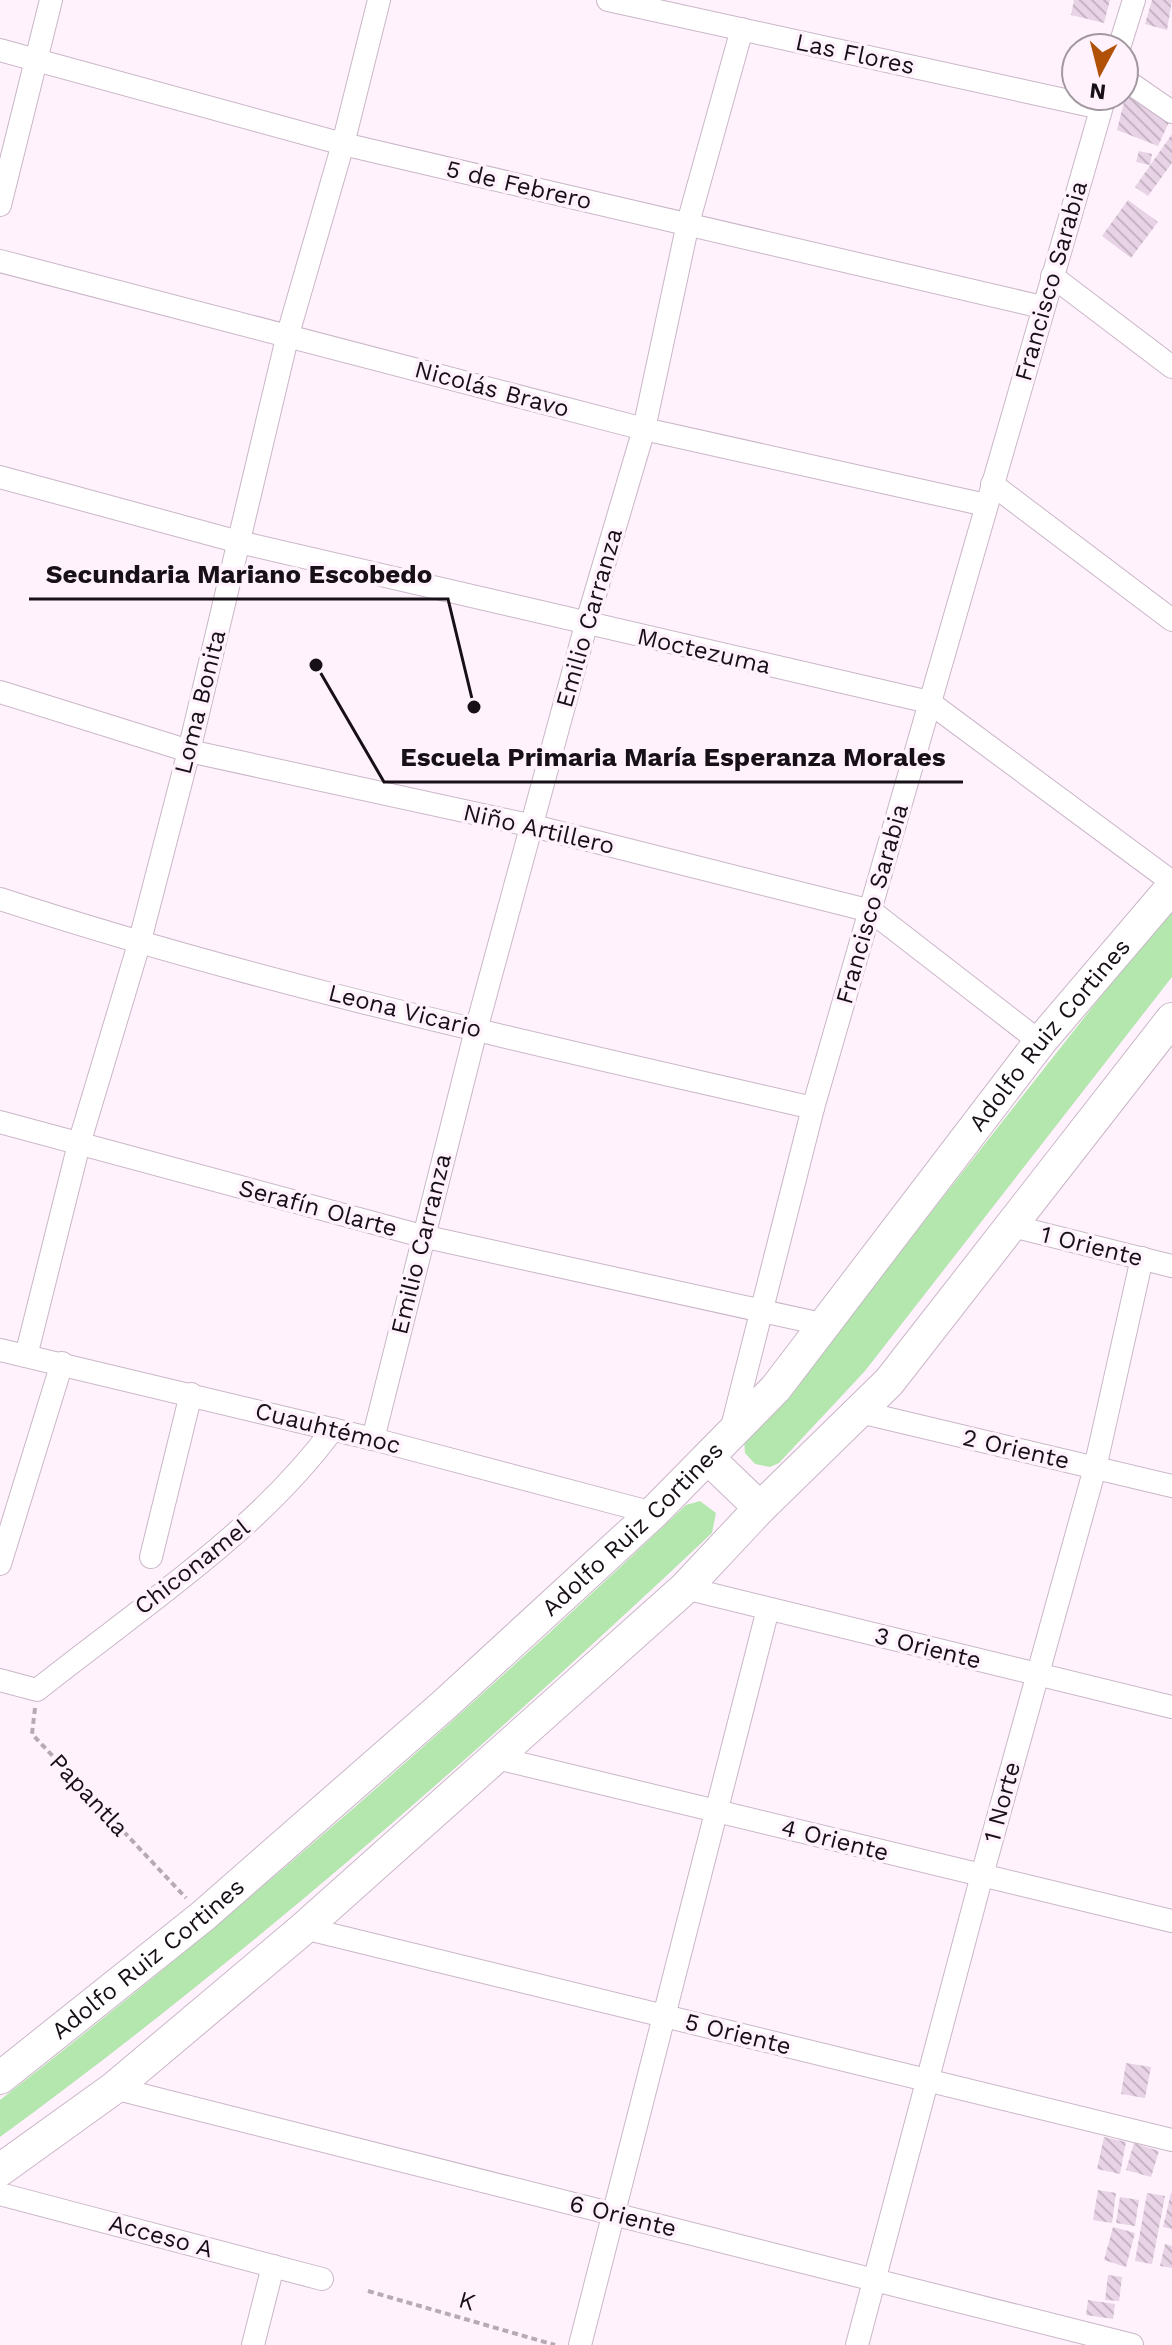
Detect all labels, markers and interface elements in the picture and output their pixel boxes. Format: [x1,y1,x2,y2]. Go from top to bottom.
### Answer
street label: Las Flores [793,28,917,80]
north arrow [1060,32,1140,112]
text: N [1088,78,1107,105]
street label: 5 de Febrero [443,155,595,215]
street label: Francisco Sarabia [1009,178,1093,384]
street label: Nicolás Bravo [412,355,572,423]
street label: Emilio Carranza [550,525,628,711]
callout: Secundaria Mariano Escobedo [29,549,448,599]
text: Secundaria Mariano Escobedo [46,559,432,589]
street label: Moctezuma [635,622,773,680]
street label: Loma Bonita [169,627,231,777]
callout: Escuela Primaria María Esperanza Morales [384,732,963,782]
text: Escuela Primaria María Esperanza Morales [400,742,946,772]
street label: Niño Artillero [461,798,617,860]
street label: Francisco Sarabia [830,801,914,1007]
street label: Adolfo Ruiz Cortines [963,933,1136,1137]
street label: Leona Vicario [325,978,485,1044]
street label: Emilio Carranza [385,1151,457,1337]
street label: Serafín Olarte [236,1173,400,1243]
street label: 1 Oriente [1038,1220,1146,1272]
street label: Cuauhtémoc [252,1396,404,1460]
street label: 2 Oriente [960,1423,1072,1475]
street label: Adolfo Ruiz Cortines [536,1436,729,1622]
street label: Chiconamel [129,1513,256,1621]
street label: 3 Oriente [872,1621,984,1675]
street label: Papantla [44,1748,134,1842]
street label: 1 Norte [978,1759,1026,1845]
street label: 4 Oriente [779,1813,891,1867]
street label: Adolfo Ruiz Cortines [46,1872,250,2045]
street label: 5 Oriente [682,2007,794,2061]
street label: 6 Oriente [567,2189,679,2243]
street label: Acceso A [106,2209,216,2263]
street label: K [456,2285,479,2317]

